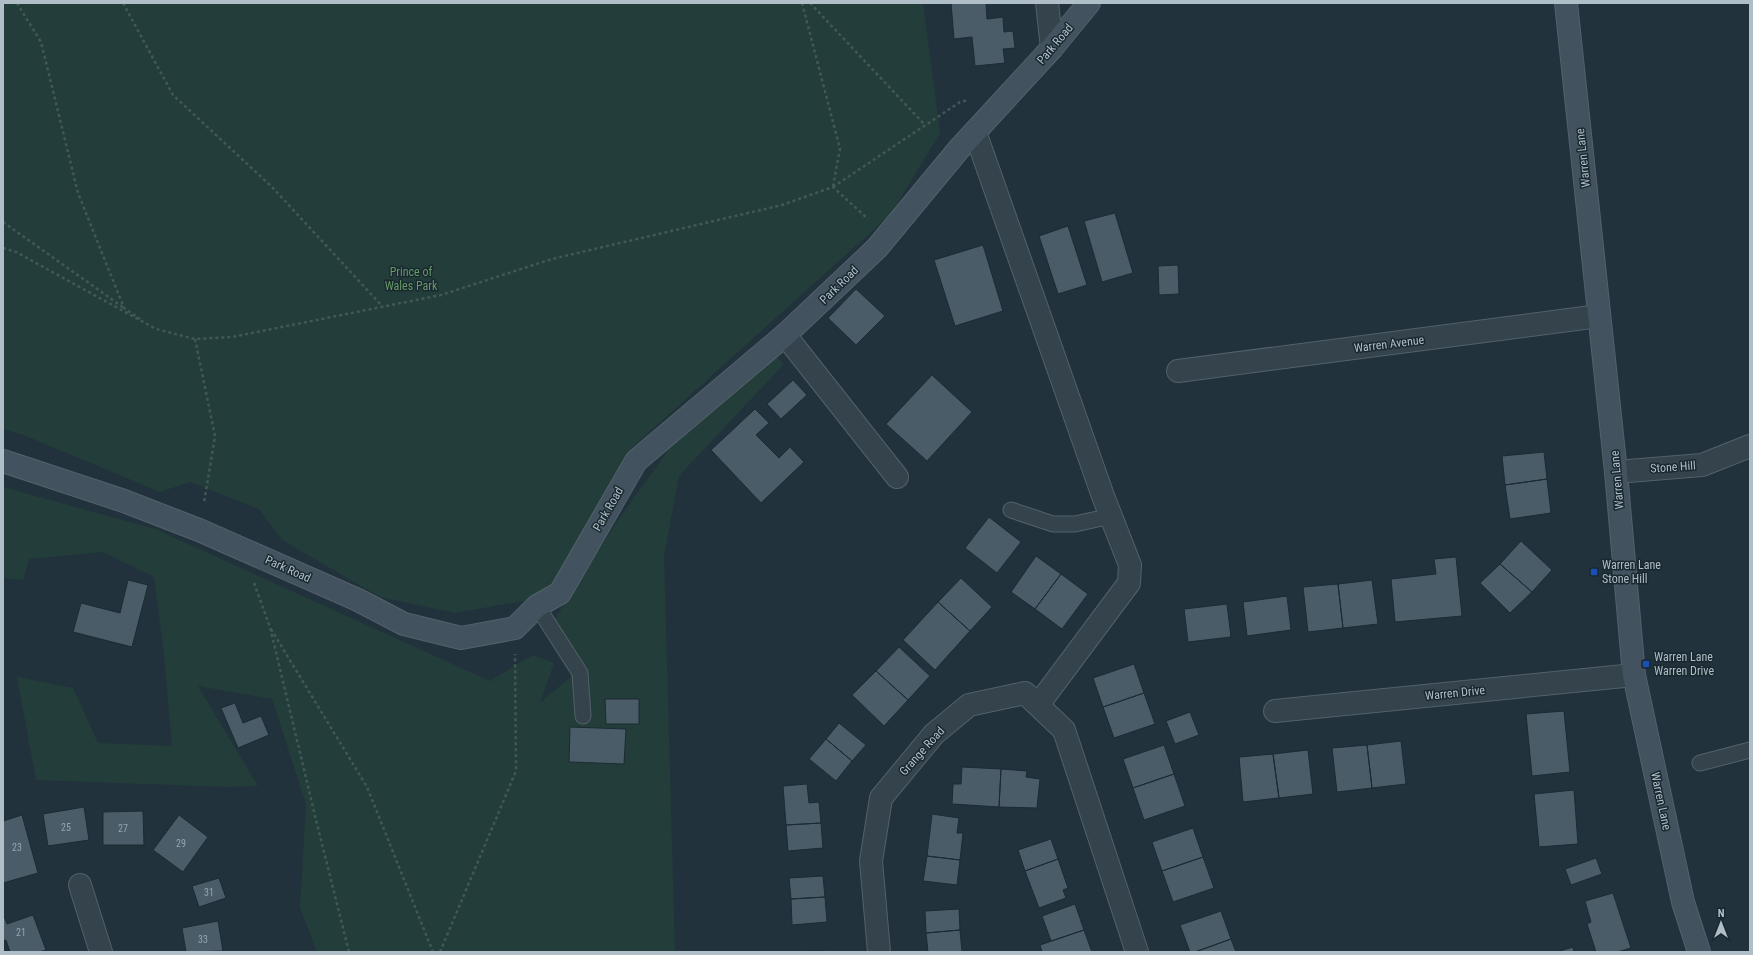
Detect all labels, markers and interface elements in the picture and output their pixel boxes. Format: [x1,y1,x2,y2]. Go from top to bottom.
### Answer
street label: Park Road [1034,21,1076,67]
street label: Warren Lane [1573,128,1593,188]
street label: Park Road [817,263,861,307]
park label: Prince of Wales Park [385,265,438,293]
street label: Warren Avenue [1353,333,1425,355]
street label: Warren Lane [1607,450,1627,510]
street label: Stone Hill [1650,458,1696,476]
street label: Park Road [590,485,626,533]
street label: Park Road [263,553,313,585]
place label: Warren Lane Stone Hill [1602,558,1661,586]
marker: Warren Lane Stone Hill [1589,567,1599,577]
place label: Warren Lane Warren Drive [1654,650,1714,678]
marker: Warren Lane Warren Drive [1641,659,1651,669]
street label: Warren Drive [1424,683,1486,703]
street label: Grange Road [897,724,947,778]
street label: Warren Lane [1648,771,1674,832]
house number: 25 [61,822,71,833]
house number: 27 [118,823,128,834]
house number: 29 [176,838,186,849]
house number: 23 [12,842,22,853]
house number: 31 [204,887,214,898]
north arrow [1701,903,1741,943]
text: N [1718,907,1725,920]
house number: 21 [16,927,26,938]
house number: 33 [198,934,208,945]

